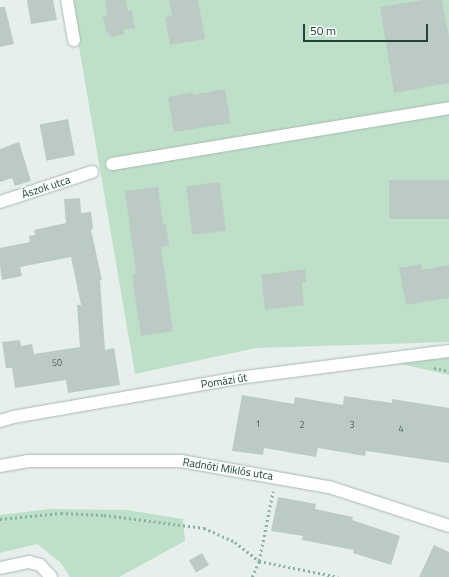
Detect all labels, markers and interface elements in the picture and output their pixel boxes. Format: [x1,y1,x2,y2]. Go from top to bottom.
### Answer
scale bar [305,16,430,42]
text: 50 m [310,21,336,40]
street label: Ászok utca [20,173,72,201]
house number: 50 [52,358,62,368]
street label: Pomázi út [200,371,248,391]
house number: 1 [255,419,261,429]
house number: 2 [299,420,305,430]
house number: 3 [349,420,355,430]
house number: 4 [398,424,404,434]
street label: Radnóti Miklós utca [182,455,274,483]

